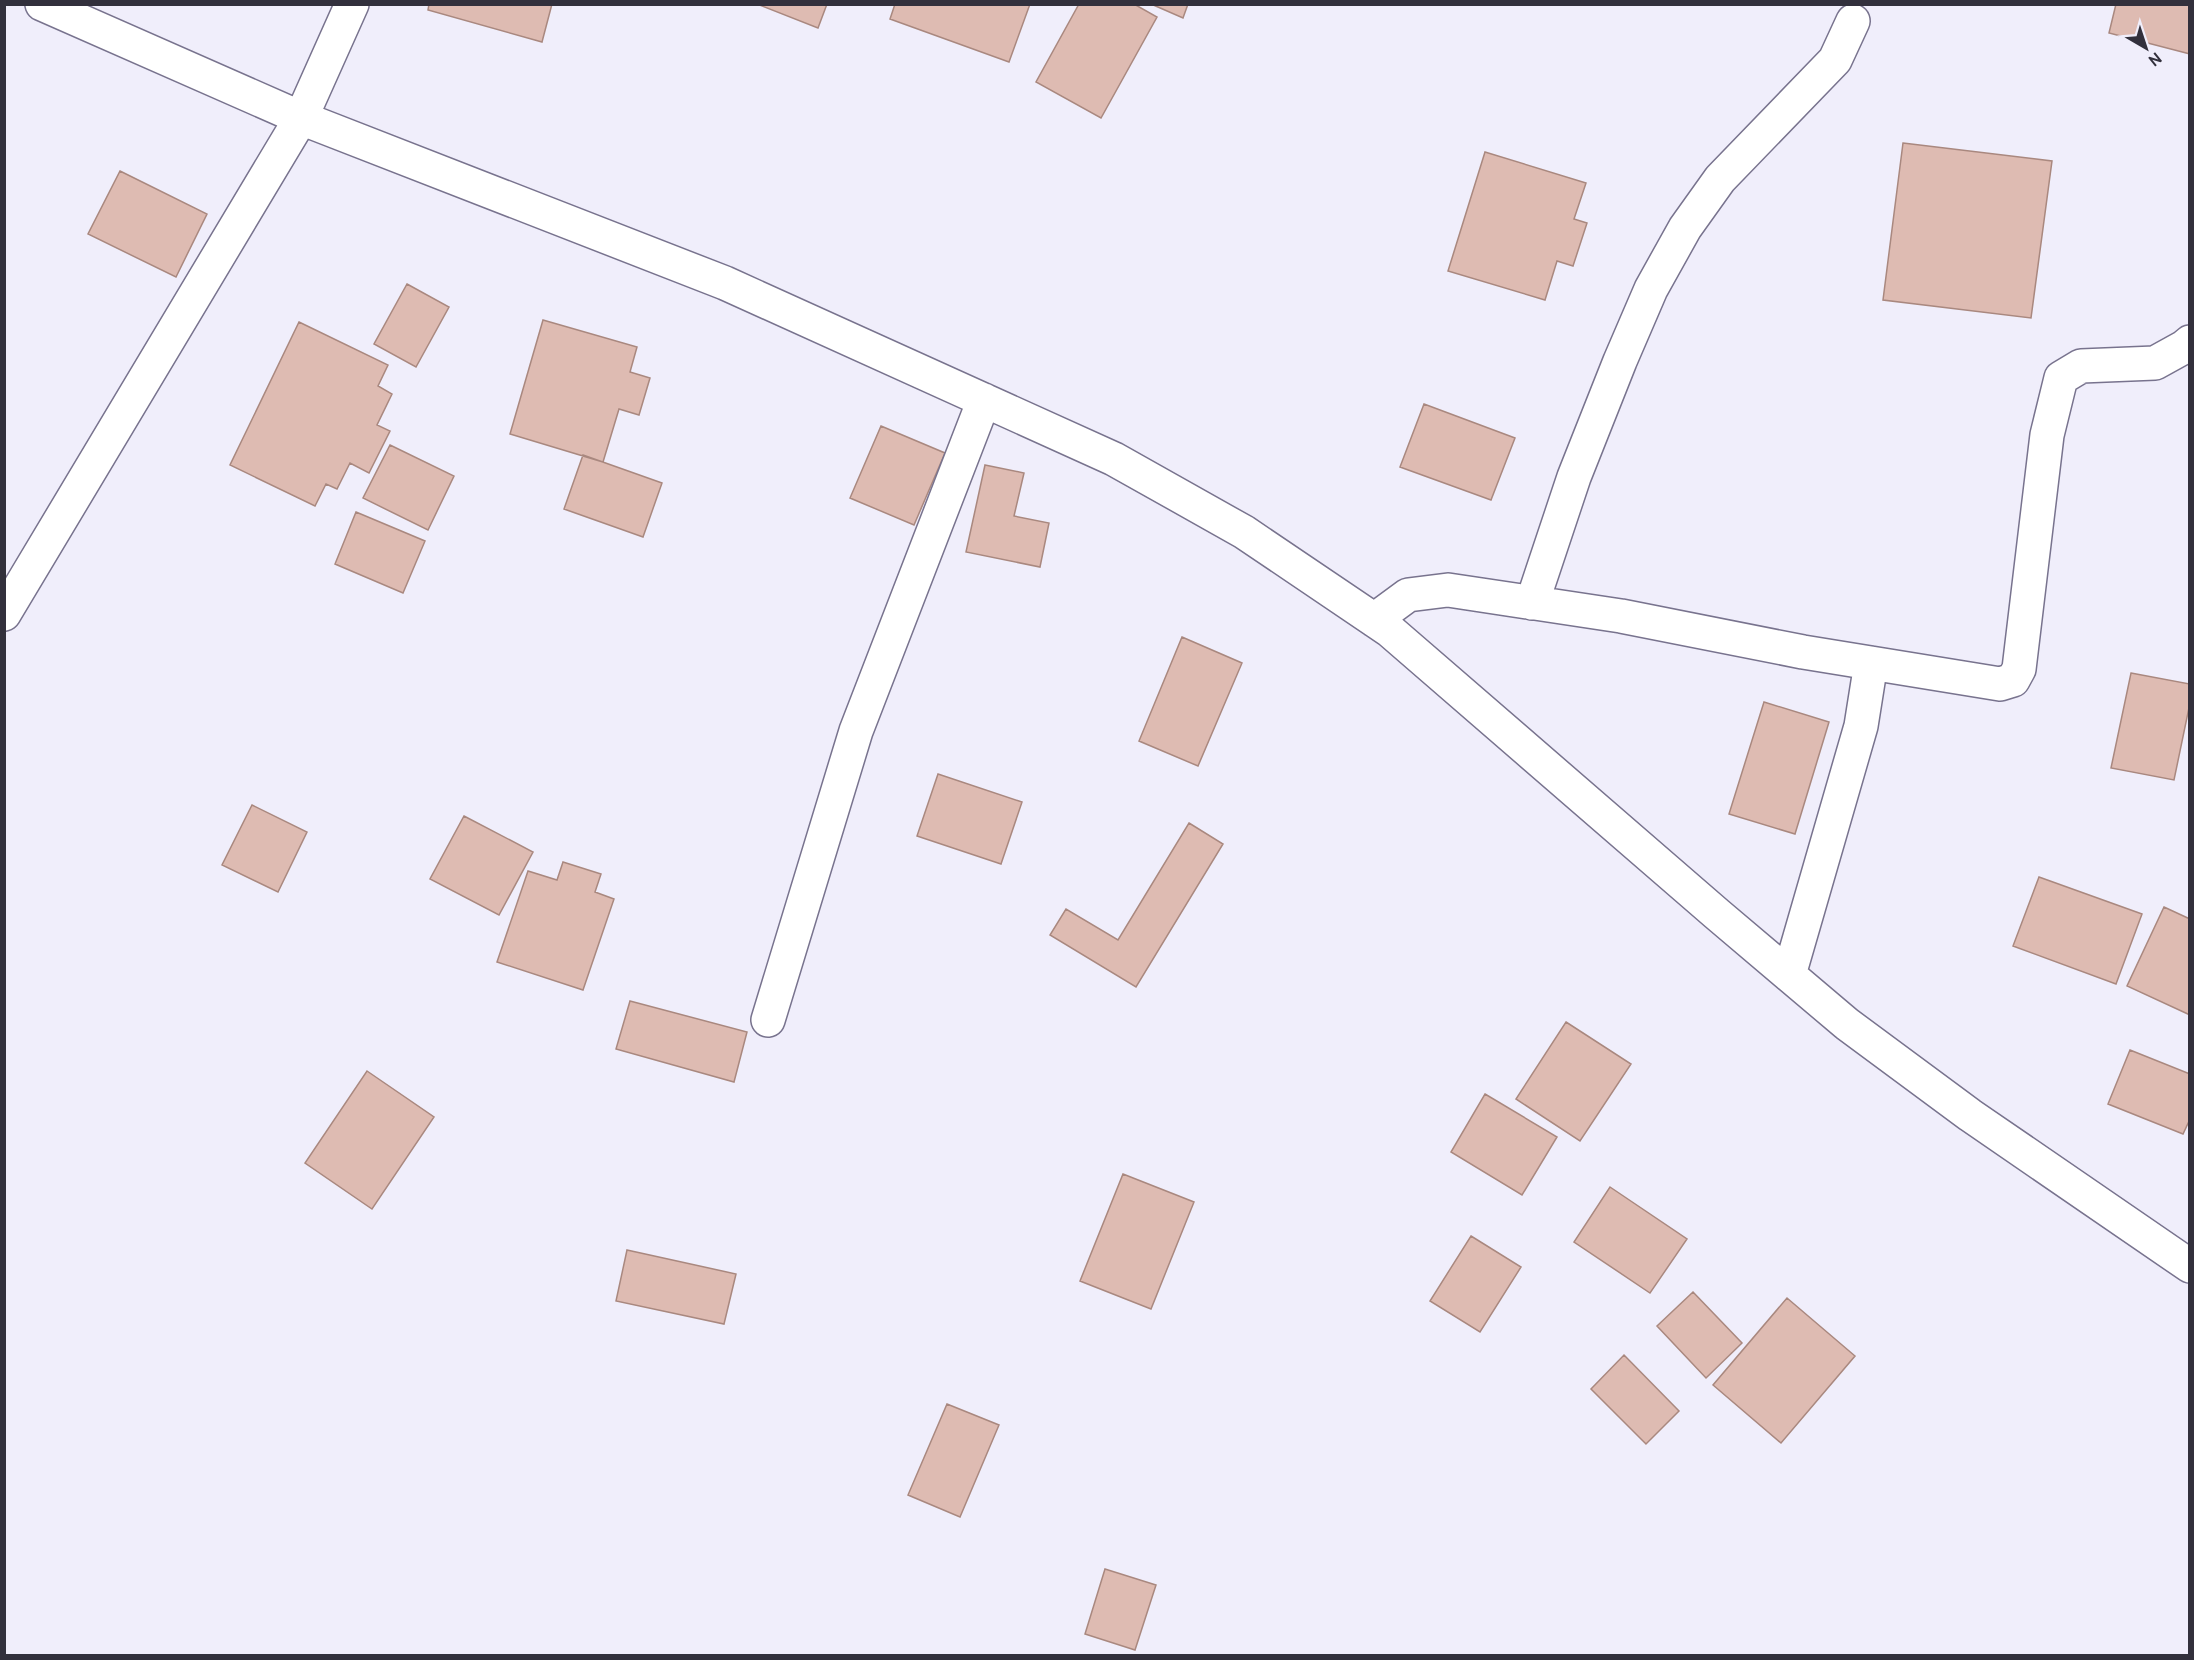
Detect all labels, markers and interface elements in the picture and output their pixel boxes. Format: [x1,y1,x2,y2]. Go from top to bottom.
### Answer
north arrow [2116,18,2176,78]
text: N [2145,48,2165,70]

